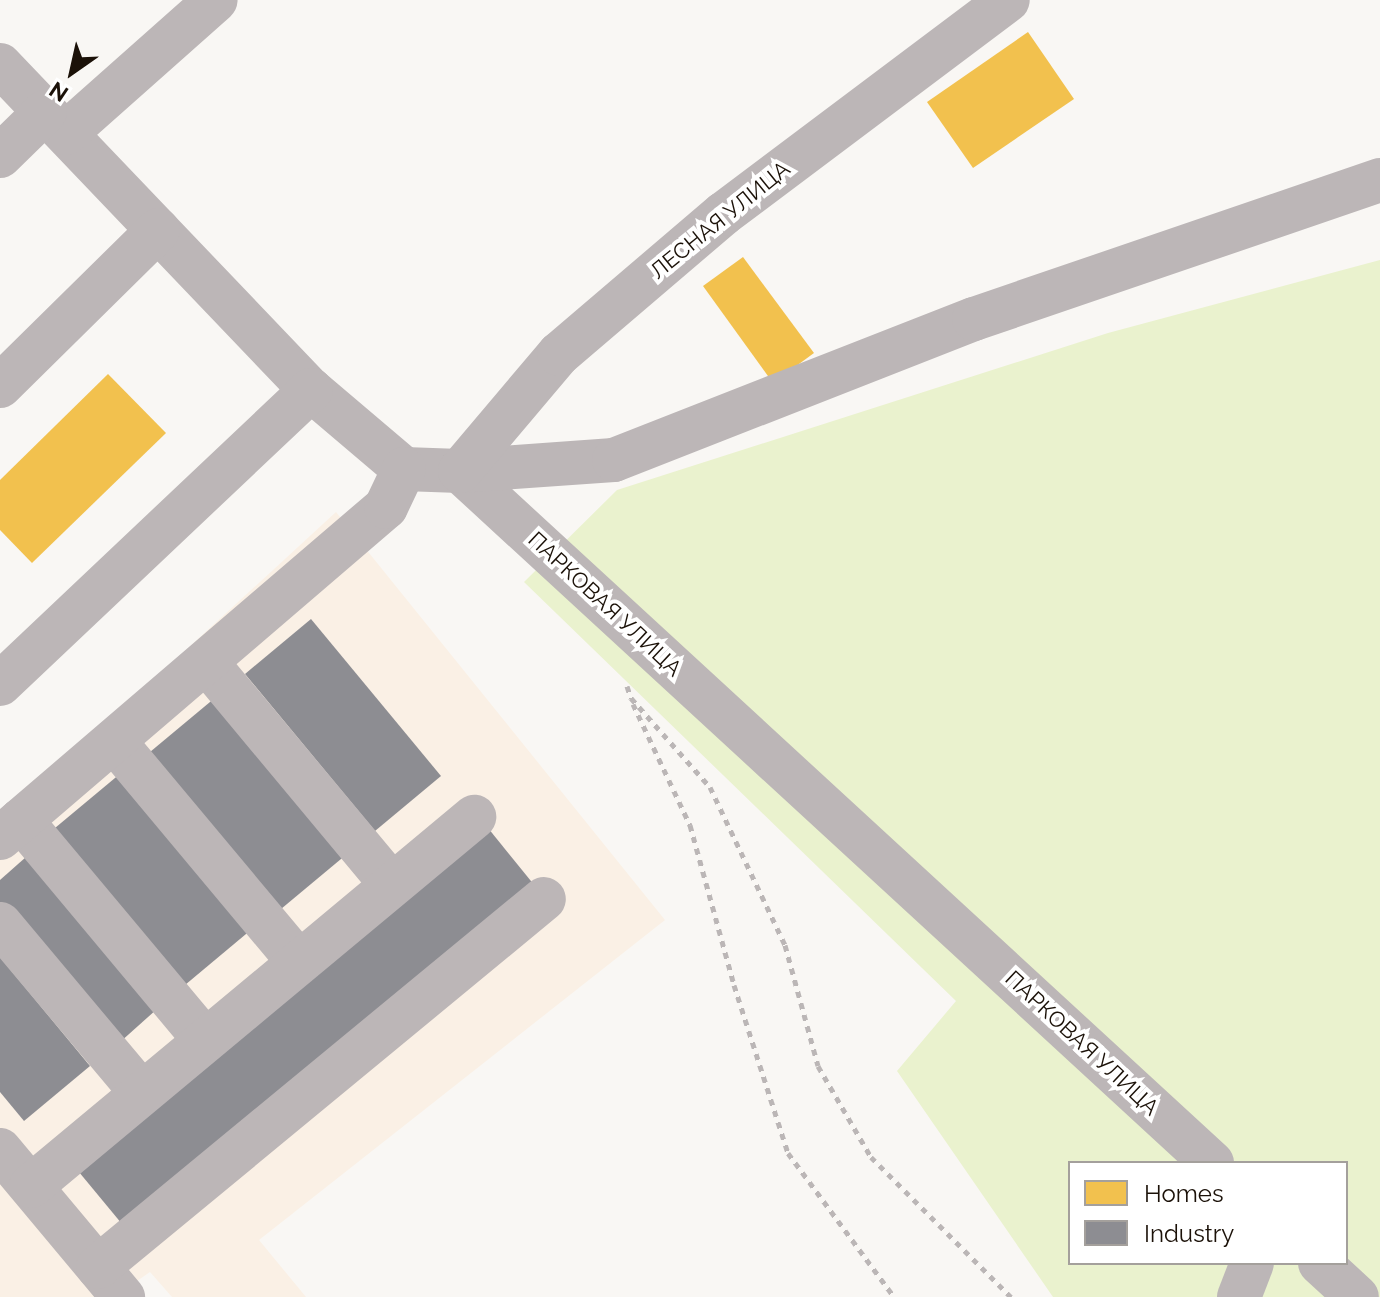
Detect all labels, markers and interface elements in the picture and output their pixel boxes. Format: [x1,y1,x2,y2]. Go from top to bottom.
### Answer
north arrow [32,32,112,112]
text: N [44,76,73,107]
street label: ЛЕСНАЯ УЛИЦА [645,156,795,284]
street label: ПАРКОВАЯ УЛИЦА [523,526,687,682]
street label: ПАРКОВАЯ УЛИЦА [1000,965,1164,1121]
legend [1068,1161,1348,1265]
text: Homes [1144,1179,1224,1208]
text: Industry [1144,1219,1234,1248]

